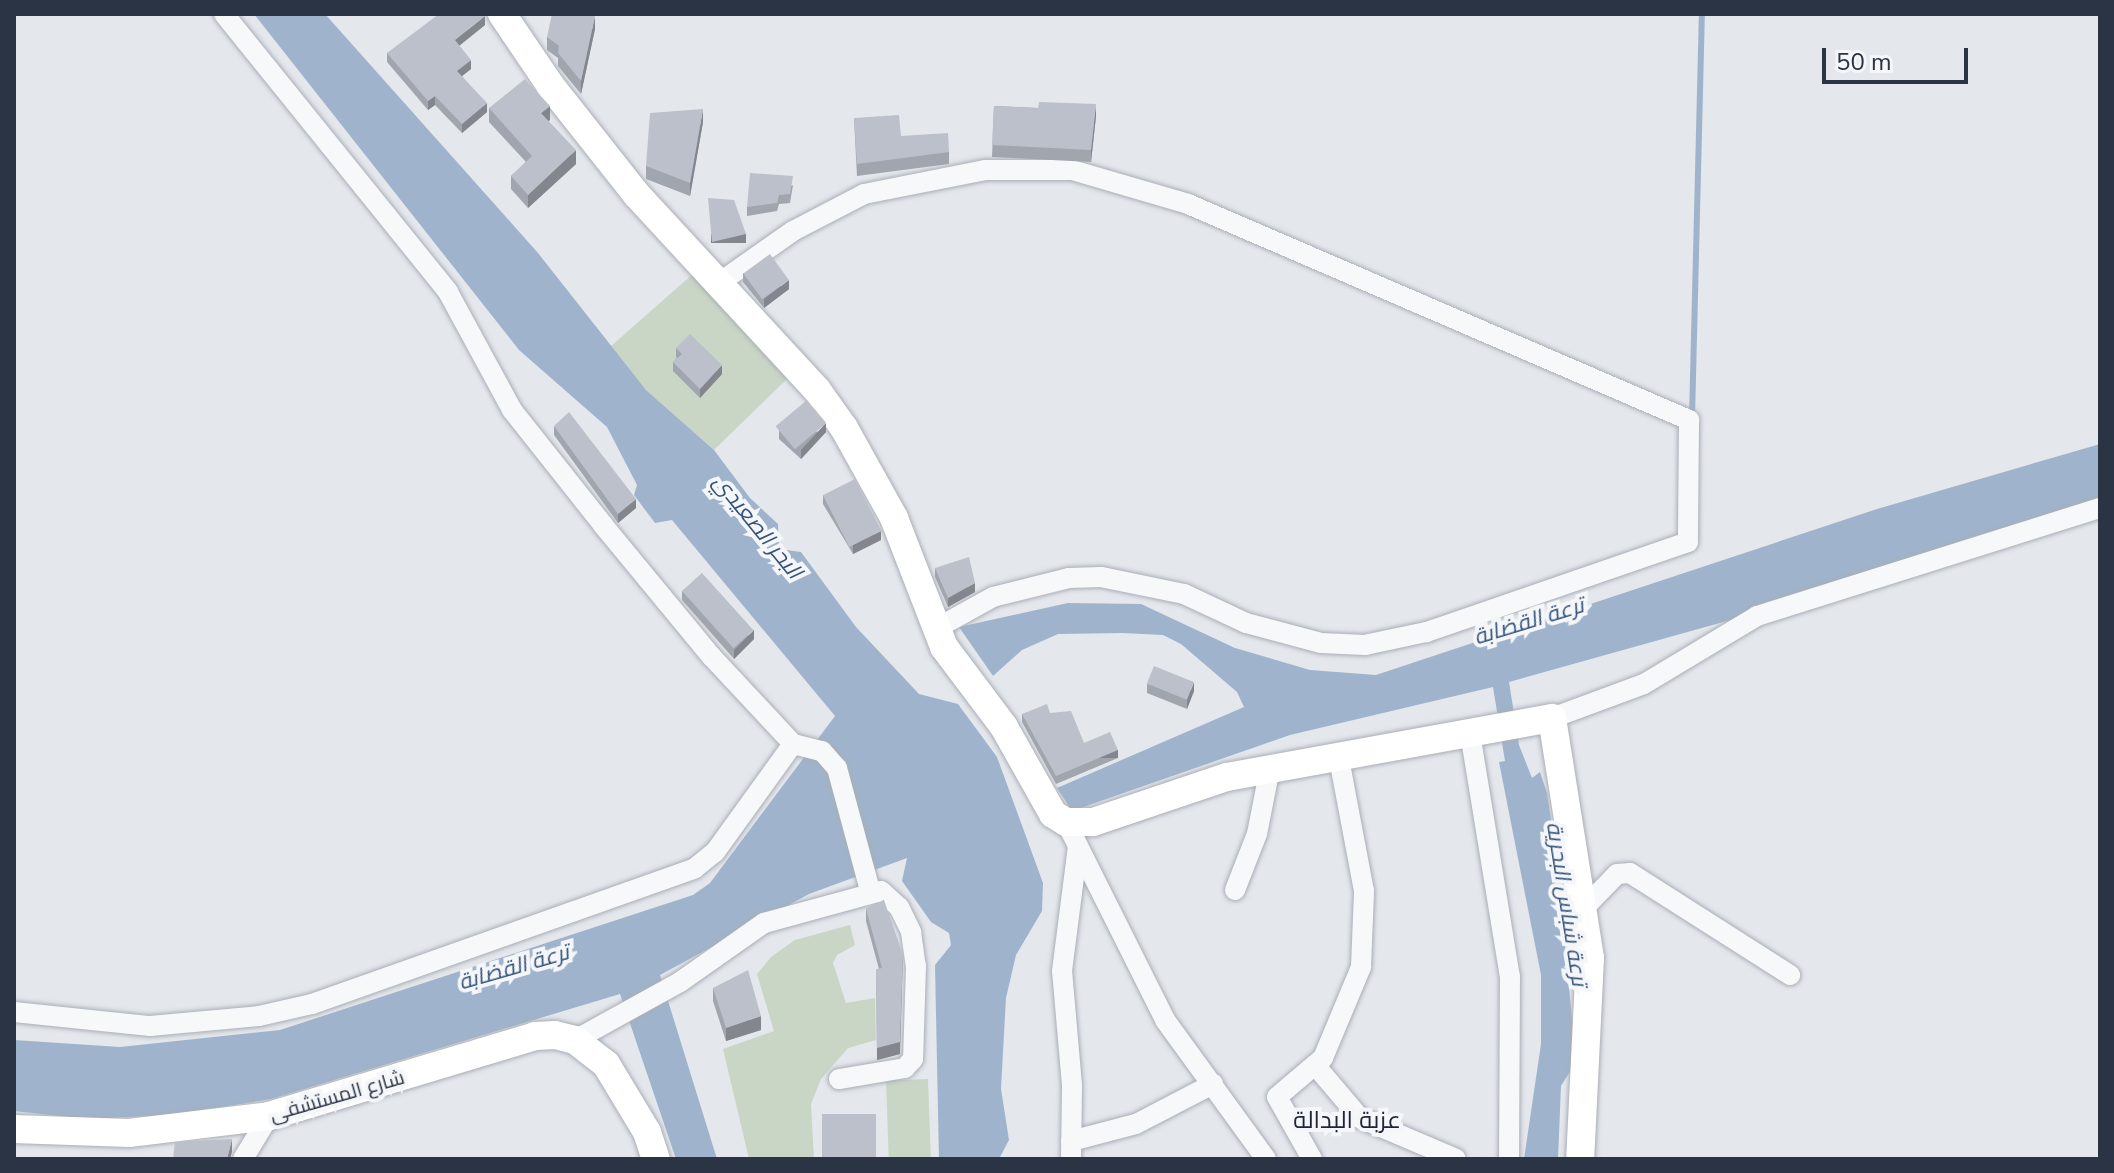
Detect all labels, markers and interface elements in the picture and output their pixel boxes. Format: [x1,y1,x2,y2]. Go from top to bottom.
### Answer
scale bar [1826,32,1972,82]
text: 50 m [1836,46,1892,78]
water label: البحر الصعيدي [707,469,807,585]
water label: ترعة القضابة [1471,593,1587,651]
water label: ترعة شباس البحرية [1540,820,1592,988]
water label: ترعة القضابة [456,940,572,996]
street label: شارع المستشفى [267,1065,407,1127]
district label: عزبة البدالة [1293,1107,1401,1135]

